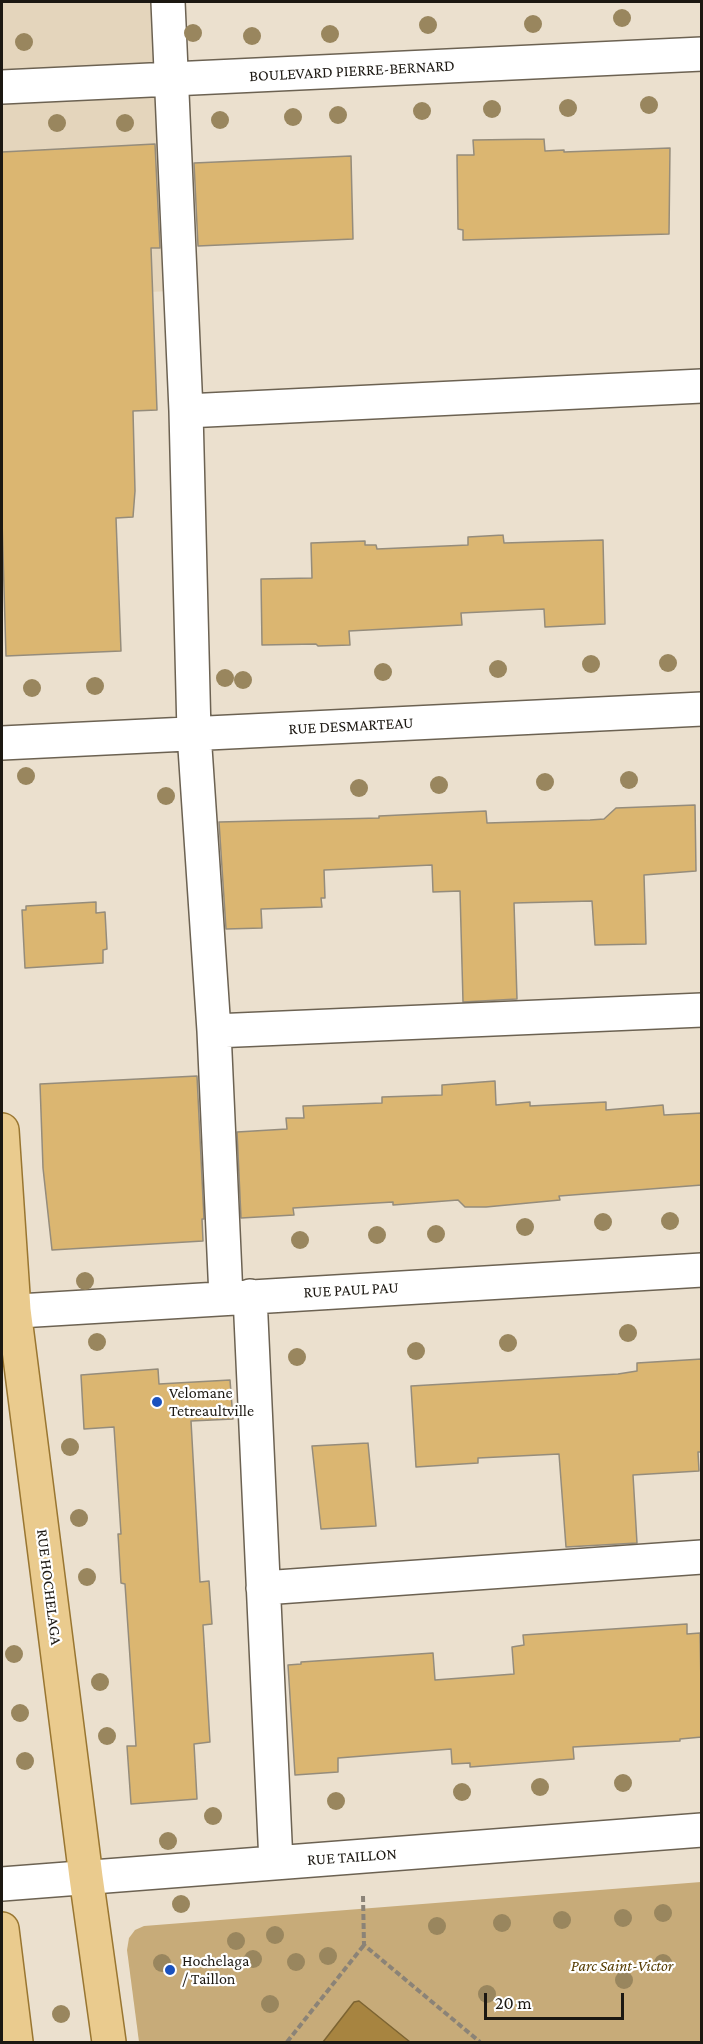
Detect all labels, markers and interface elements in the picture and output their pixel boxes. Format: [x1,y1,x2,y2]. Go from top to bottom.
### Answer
street label: BOULEVARD PIERRE-BERNARD [249,56,455,86]
street label: RUE DESMARTEAU [288,713,414,739]
street label: RUE PAUL PAU [303,1278,399,1302]
place label: Velomane Tetreaultville [169,1383,254,1421]
marker: Velomane Tetreaultville [150,1395,164,1409]
street label: RUE HOCHELAGA [32,1528,66,1646]
street label: RUE TAILLON [306,1844,398,1870]
place label: Hochelaga / Taillon [182,1951,249,1989]
park label: Parc Saint-Victor [571,1956,673,1976]
marker: Hochelaga / Taillon [163,1963,177,1977]
scale bar [487,1981,626,2019]
text: 20 m [495,1993,532,2013]

